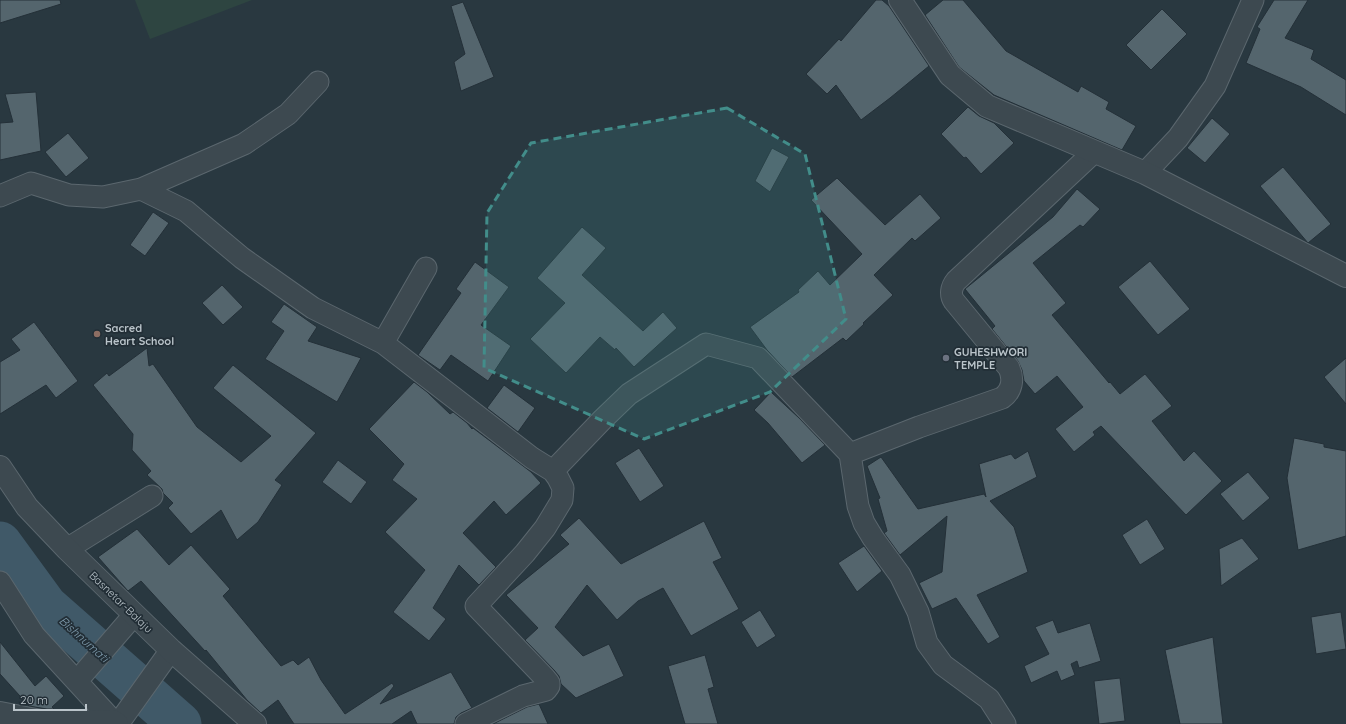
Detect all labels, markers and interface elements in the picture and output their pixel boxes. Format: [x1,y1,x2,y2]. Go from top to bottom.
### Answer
place label: Sacred Heart School [105,321,174,348]
marker: Sacred Heart School [92,329,102,339]
place label: GUHESHWORI TEMPLE [954,345,1027,372]
marker: GUHESHWORI TEMPLE [941,353,951,363]
street label: Basnetar-Balaju [86,568,156,636]
water label: Bishnumati [56,613,113,666]
scale bar [14,686,86,712]
text: 20 m [20,692,48,707]

